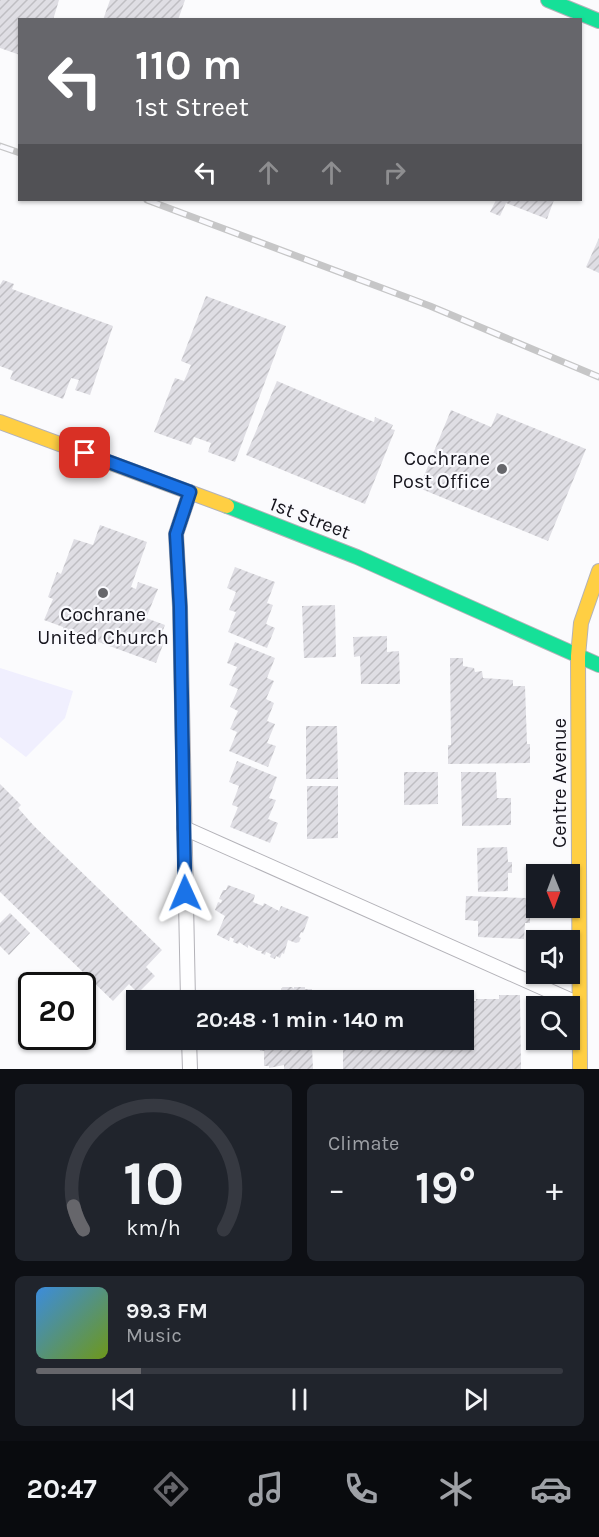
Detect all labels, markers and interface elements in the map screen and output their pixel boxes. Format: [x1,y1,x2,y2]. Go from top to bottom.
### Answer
text: 110 m [135,40,242,90]
icon: left [36,42,114,120]
text: 1st Street [135,91,249,123]
icon: left [189,156,222,189]
icon: ahead [252,156,285,189]
icon: ahead [315,156,348,189]
icon: right [378,156,411,189]
pin [59,427,110,478]
icon: arrive [68,436,101,469]
place label: Cochrane Post Office [392,447,490,493]
marker: Cochrane Post Office [495,462,509,476]
street label: 1st Street [267,492,354,544]
marker: Cochrane United Church [96,586,110,600]
place label: Cochrane United Church [37,603,169,649]
street label: Centre Avenue [548,718,571,848]
position arrow [153,861,217,925]
north arrow [526,864,580,918]
map controls [526,864,580,1050]
button: sound [526,930,580,984]
speed limit sign: 20 [18,972,96,1050]
button: search [526,996,580,1050]
text: 20:48 · 1 min · 140 m [196,1007,404,1033]
text: Climate [328,1132,399,1155]
text: 10 [123,1147,184,1220]
text: 19° [415,1162,476,1214]
text: − [328,1170,345,1208]
text: + [546,1170,563,1208]
text: km/h [126,1215,181,1240]
text: 99.3 FM [126,1298,208,1324]
text: Music [126,1324,182,1347]
icon: previous [107,1383,140,1416]
icon: pause [283,1383,316,1416]
icon: next [459,1383,492,1416]
icon: directions [150,1468,192,1510]
icon: music [245,1468,287,1510]
icon: phone [340,1468,382,1510]
icon: climate [435,1468,477,1510]
icon: car [530,1468,572,1510]
text: 20:47 [27,1473,97,1505]

